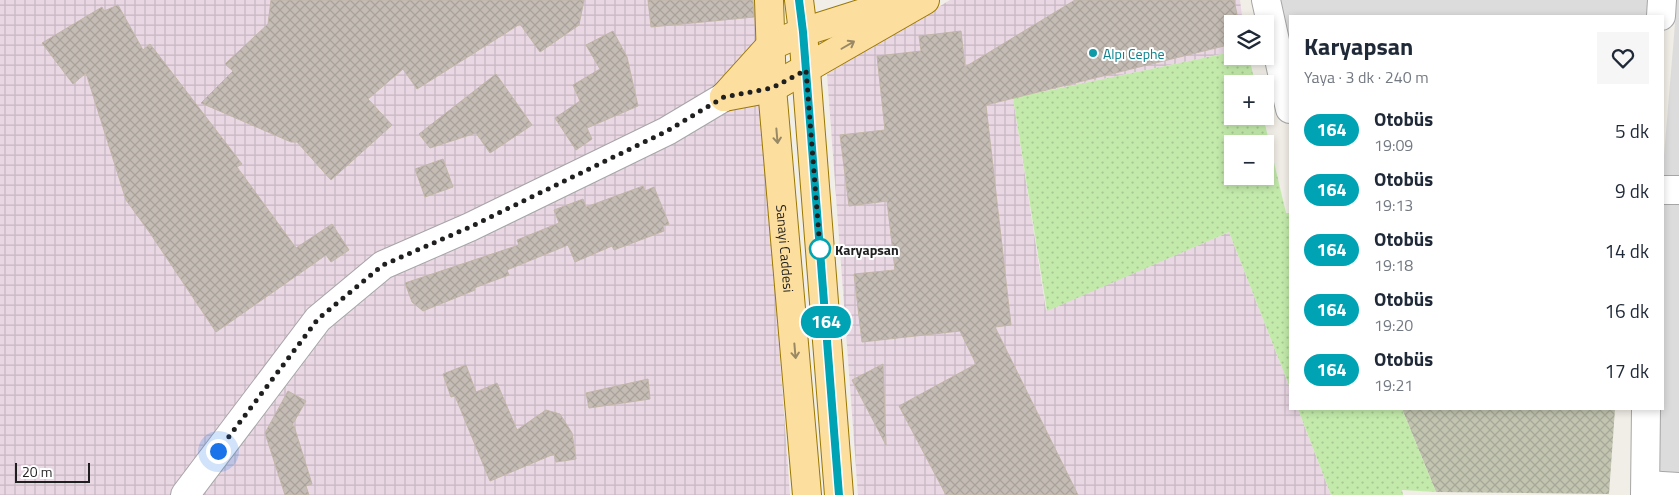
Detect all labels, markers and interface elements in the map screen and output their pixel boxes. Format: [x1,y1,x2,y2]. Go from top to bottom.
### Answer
map controls [1224,15,1274,185]
button: layers [1224,15,1274,65]
text: Karyapsan [1304,28,1413,64]
button: heart [1597,32,1649,84]
one-way arrow [841,40,855,50]
place label: Alpı Cephe [1103,43,1165,64]
marker: Alpı Cephe [1087,47,1099,59]
text: Yaya · 3 dk · 240 m [1304,65,1429,89]
button: + [1224,75,1274,125]
text: Otobüs [1374,104,1433,133]
text: 164 [1316,116,1347,143]
text: 5 dk [1615,116,1649,145]
one-way arrow [772,128,781,144]
text: 19:09 [1374,133,1413,157]
button: − [1224,135,1274,185]
text: Otobüs [1374,164,1433,193]
text: 164 [1316,176,1347,203]
text: 9 dk [1615,176,1649,205]
text: 19:13 [1374,193,1413,217]
street label: Sanayi Caddesi [772,204,800,293]
text: Otobüs [1374,224,1433,253]
text: 164 [1316,236,1347,263]
text: 14 dk [1604,236,1649,265]
marker: Karyapsan [809,238,831,260]
place label: Karyapsan [835,239,899,260]
text: 19:18 [1374,253,1413,277]
text: Otobüs [1374,284,1433,313]
text: 164 [1316,296,1347,323]
text: 16 dk [1604,296,1649,325]
line badge: 164 [797,306,855,338]
text: 164 [811,308,841,335]
text: 19:20 [1374,313,1413,337]
one-way arrow [790,342,799,358]
text: Otobüs [1374,344,1433,373]
text: 164 [1316,356,1347,383]
text: 17 dk [1604,356,1649,385]
text: 19:21 [1374,373,1413,397]
your location [206,439,231,464]
scale bar [15,460,90,483]
text: 20 m [22,461,52,482]

